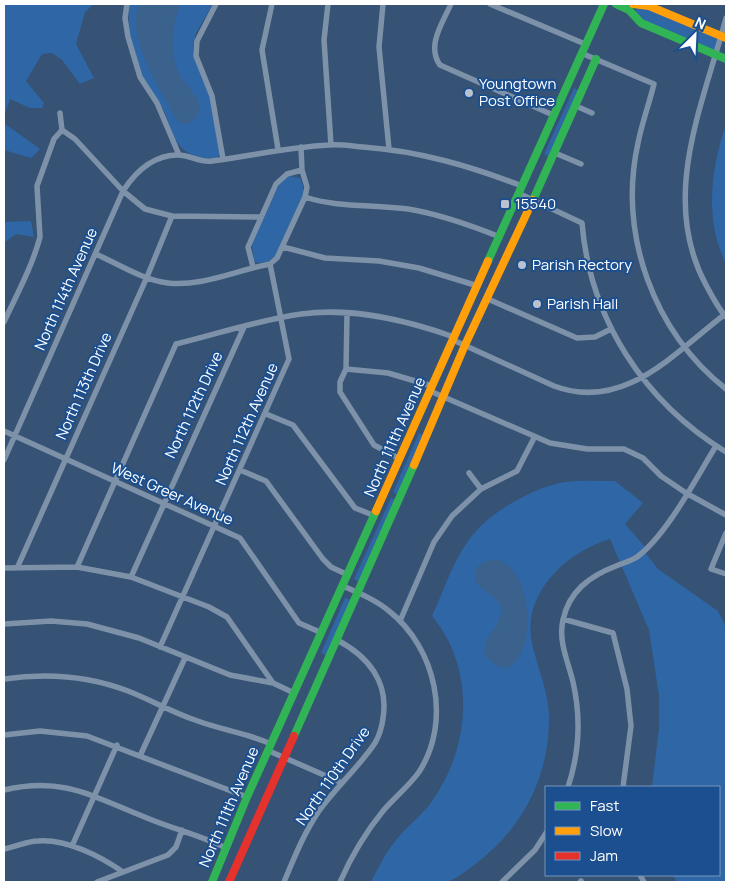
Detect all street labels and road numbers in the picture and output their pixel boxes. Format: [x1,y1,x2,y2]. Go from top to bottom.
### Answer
street label: North 114th Avenue [29,224,102,353]
street label: North 113th Drive [50,329,117,443]
street label: North 112th Drive [160,348,228,462]
street label: North 112th Avenue [210,359,283,488]
street label: North 111th Avenue [359,373,431,500]
street label: West Greer Avenue [108,457,237,530]
street label: North 110th Drive [291,722,375,829]
street label: North 111th Avenue [194,743,264,870]

